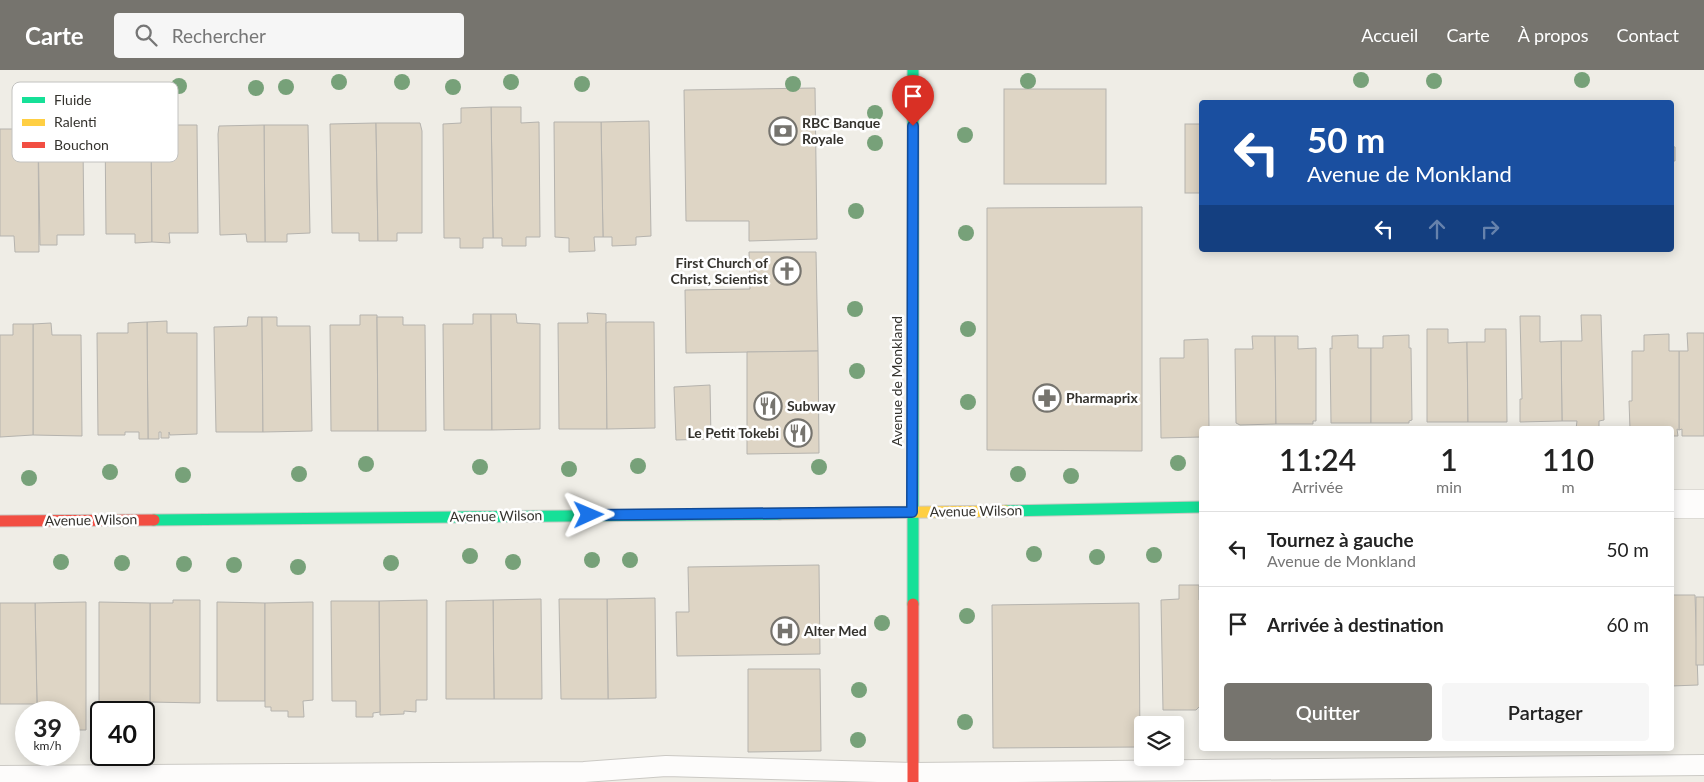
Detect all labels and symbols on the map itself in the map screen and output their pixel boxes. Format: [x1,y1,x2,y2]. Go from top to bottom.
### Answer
pin [892,75,934,126]
legend [12,82,178,162]
text: Fluide [54,91,92,108]
text: Ralenti [54,113,97,130]
place label: RBC Banque Royale [802,114,881,147]
bank icon: RBC Banque Royale [768,116,798,146]
text: Bouchon [54,136,109,153]
place label: First Church of Christ, Scientist [670,254,769,287]
church icon: First Church of Christ, Scientist [772,256,802,286]
street label: Avenue de Monkland [888,316,905,446]
pharmacy icon: Pharmaprix [1032,383,1062,413]
place label: Pharmaprix [1066,389,1138,406]
restaurant icon: Subway [753,391,783,421]
place label: Subway [787,397,836,414]
restaurant icon: Le Petit Tokebi [783,418,813,448]
place label: Le Petit Tokebi [687,424,779,441]
position arrow [562,488,614,540]
street label: Avenue Wilson [930,501,1022,520]
street label: Avenue Wilson [450,506,542,525]
street label: Avenue Wilson [45,510,137,529]
hospital icon: Alter Med [770,616,800,646]
place label: Alter Med [803,622,867,639]
speed limit sign: 40 [90,701,155,766]

